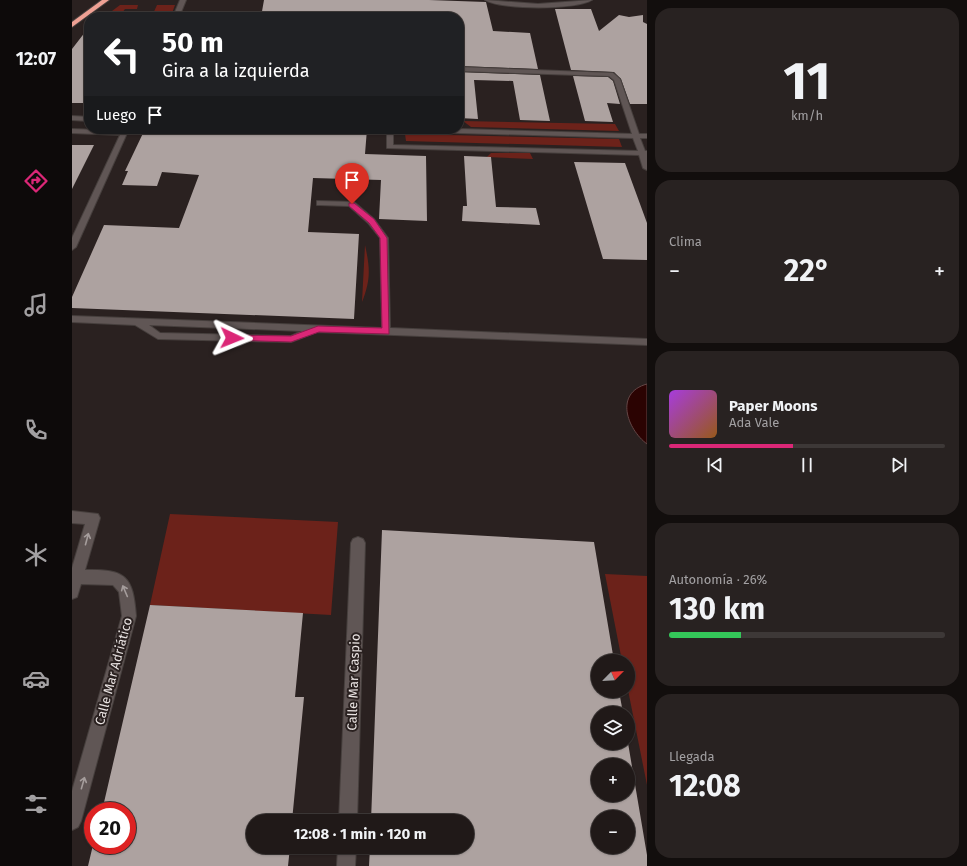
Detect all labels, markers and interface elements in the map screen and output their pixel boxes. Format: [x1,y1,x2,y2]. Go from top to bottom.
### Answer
text: 50 m [162,26,224,59]
icon: left [96,28,148,80]
text: 12:07 [16,48,56,70]
text: 11 [783,50,831,113]
text: Gira a la izquierda [162,60,310,82]
icon: arrive [144,104,166,126]
text: Luego [96,106,136,124]
text: km/h [791,108,823,123]
pin [335,163,369,204]
icon: directions [22,167,50,195]
icon: arrive [341,169,363,191]
text: Clima [669,234,702,249]
text: 22° [784,253,830,289]
text: − [669,258,680,285]
text: + [934,258,945,285]
icon: music [22,291,50,319]
position arrow [211,317,253,359]
text: Paper Moons [729,397,817,415]
text: Ada Vale [729,415,779,430]
icon: phone [22,416,50,444]
icon: previous [704,454,726,476]
icon: pause [796,454,818,476]
icon: next [888,454,910,476]
one-way arrow [84,533,91,546]
icon: climate [22,541,50,569]
text: Autonomía · 26% [669,572,767,587]
one-way arrow [121,585,129,597]
text: 130 km [669,591,765,627]
street label: Calle Mar Adriático [92,616,135,727]
street label: Calle Mar Caspio [344,633,363,731]
north arrow [591,654,635,698]
map controls [591,654,635,854]
icon: car [22,665,50,693]
button: layers [591,706,635,750]
text: Llegada [669,749,715,764]
button: + [591,758,635,802]
text: 12:08 [669,768,741,804]
one-way arrow [79,777,87,790]
icon: filters [22,790,50,818]
speed limit sign: 20 [84,802,136,854]
button: − [591,810,635,854]
text: 12:08 · 1 min · 120 m [293,825,427,843]

